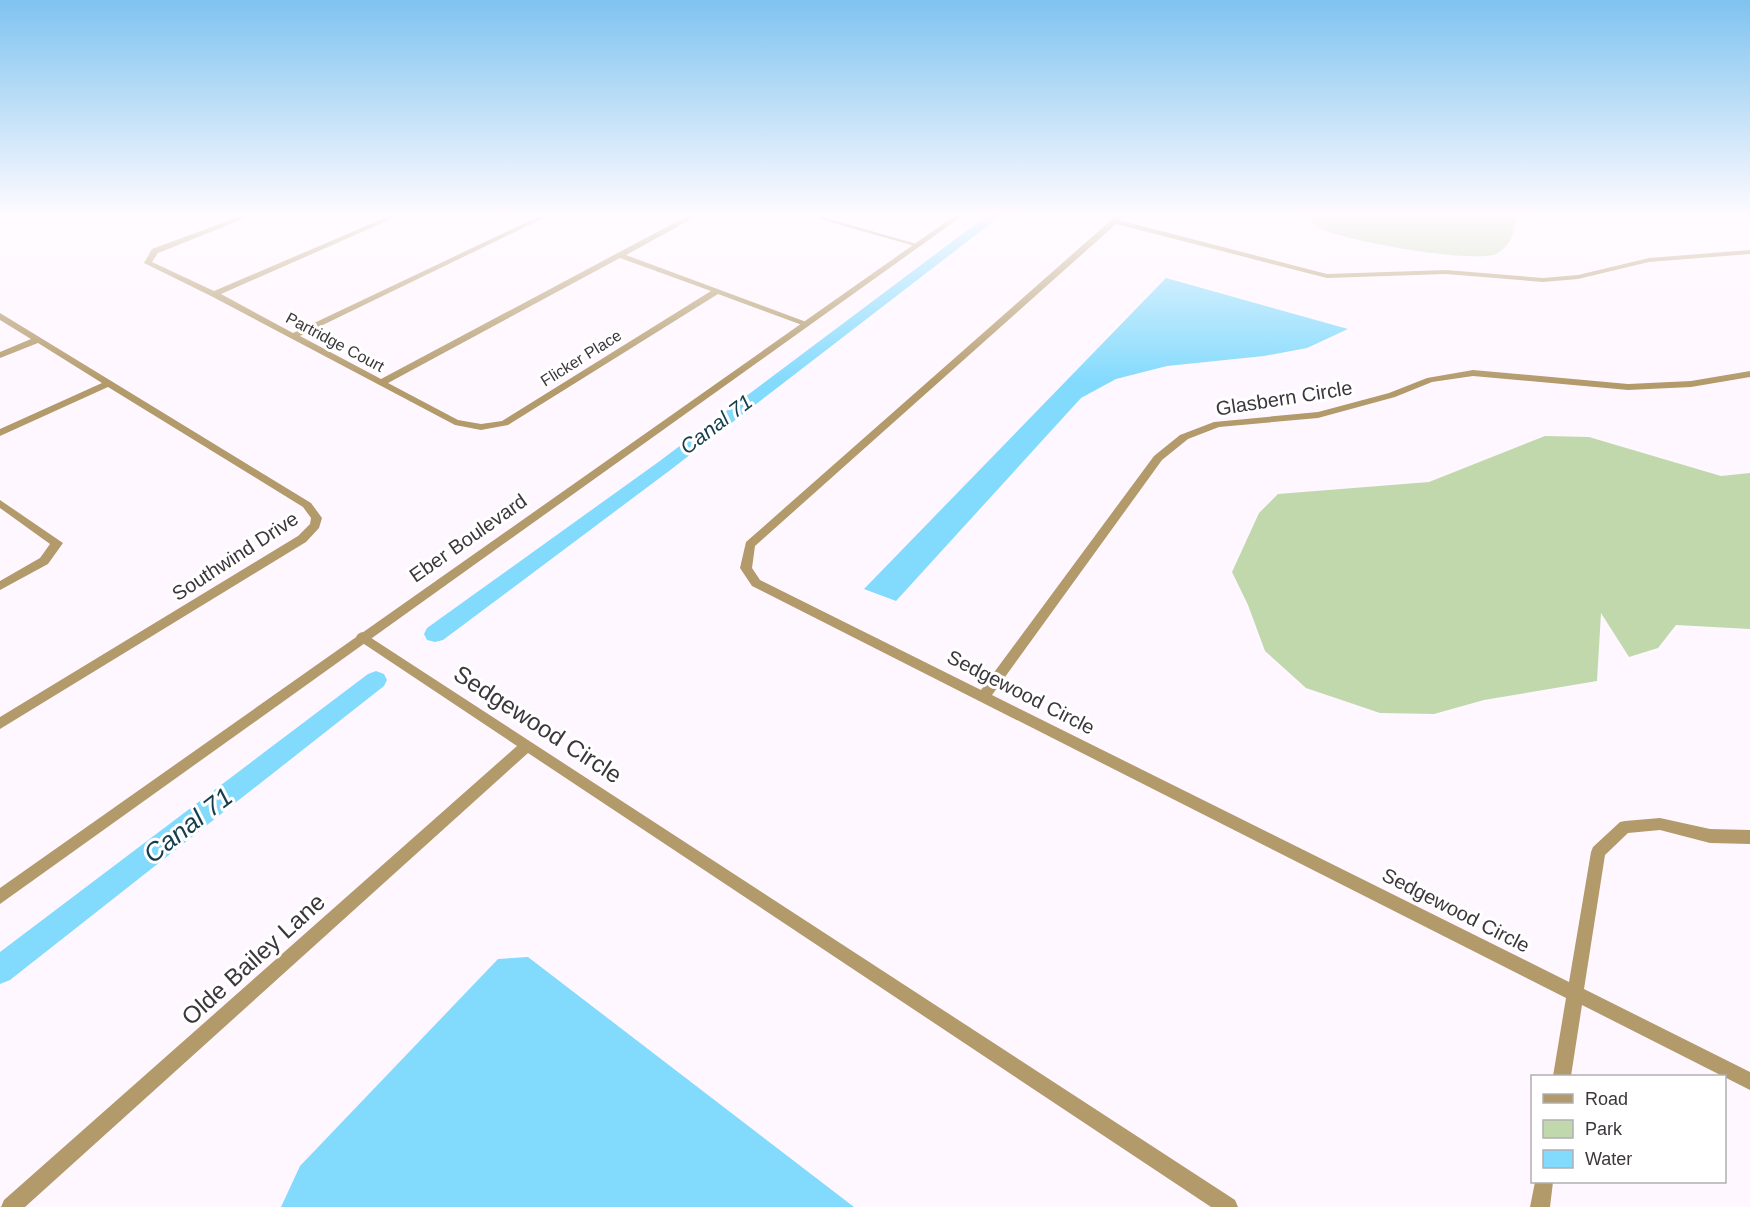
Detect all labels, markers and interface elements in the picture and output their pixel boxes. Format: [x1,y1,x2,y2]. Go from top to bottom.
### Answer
street label: Partridge Court [283,309,387,375]
street label: Flicker Place [538,326,624,389]
street label: Glasbern Circle [1214,376,1354,420]
water label: Canal 71 [676,390,756,458]
street label: Eber Boulevard [405,489,531,587]
street label: Southwind Drive [168,507,302,605]
street label: Sedgewood Circle [944,645,1098,739]
street label: Sedgewood Circle [449,660,627,788]
water label: Canal 71 [138,781,238,869]
street label: Sedgewood Circle [1379,863,1533,957]
street label: Olde Bailey Lane [176,888,330,1030]
legend [1531,1075,1726,1183]
text: Road [1585,1089,1628,1109]
text: Park [1585,1119,1623,1139]
text: Water [1585,1149,1632,1169]

